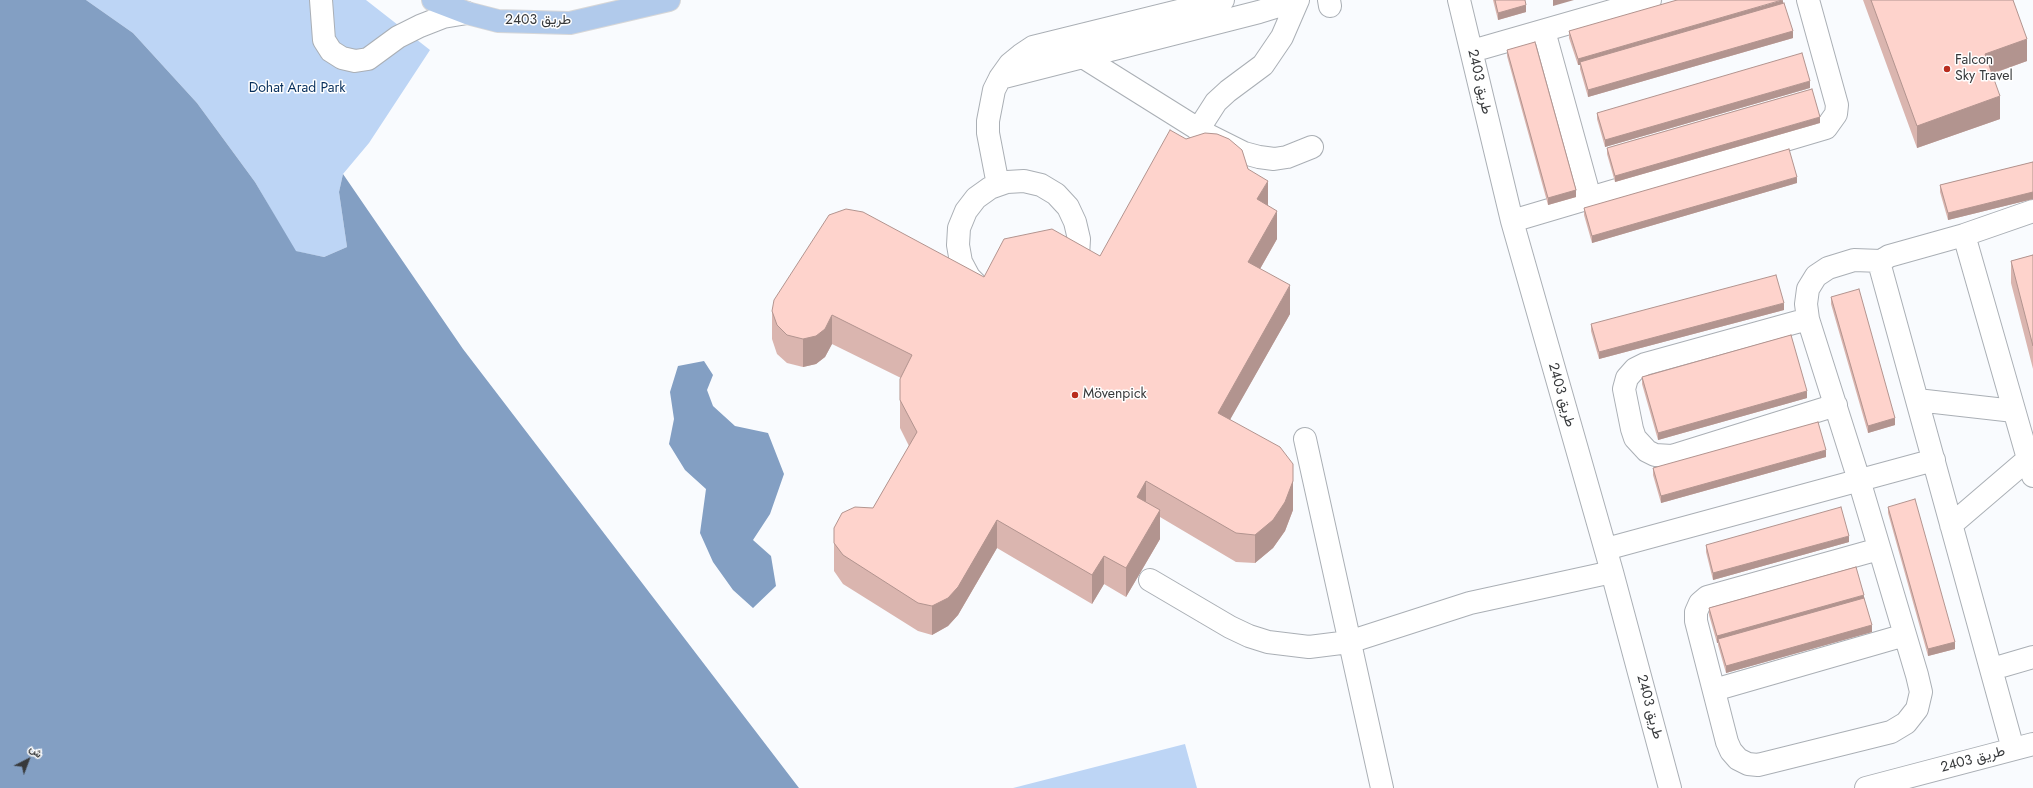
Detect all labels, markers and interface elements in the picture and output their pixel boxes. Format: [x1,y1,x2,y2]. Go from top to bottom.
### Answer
street label: طريق 2403 [505,13,571,29]
street label: طريق 2403 [1463,48,1495,116]
place label: Falcon Sky Travel [1955,53,2013,86]
marker: Falcon Sky Travel [1942,64,1952,74]
park label: Dohat Arad Park [249,81,345,97]
street label: طريق 2403 [1544,361,1578,429]
place label: Mövenpick [1083,387,1147,403]
marker: Mövenpick [1070,390,1080,400]
street label: طريق 2403 [1632,673,1666,741]
north arrow [8,740,48,780]
text: ش [26,741,46,761]
street label: طريق 2403 [1939,743,2007,777]

